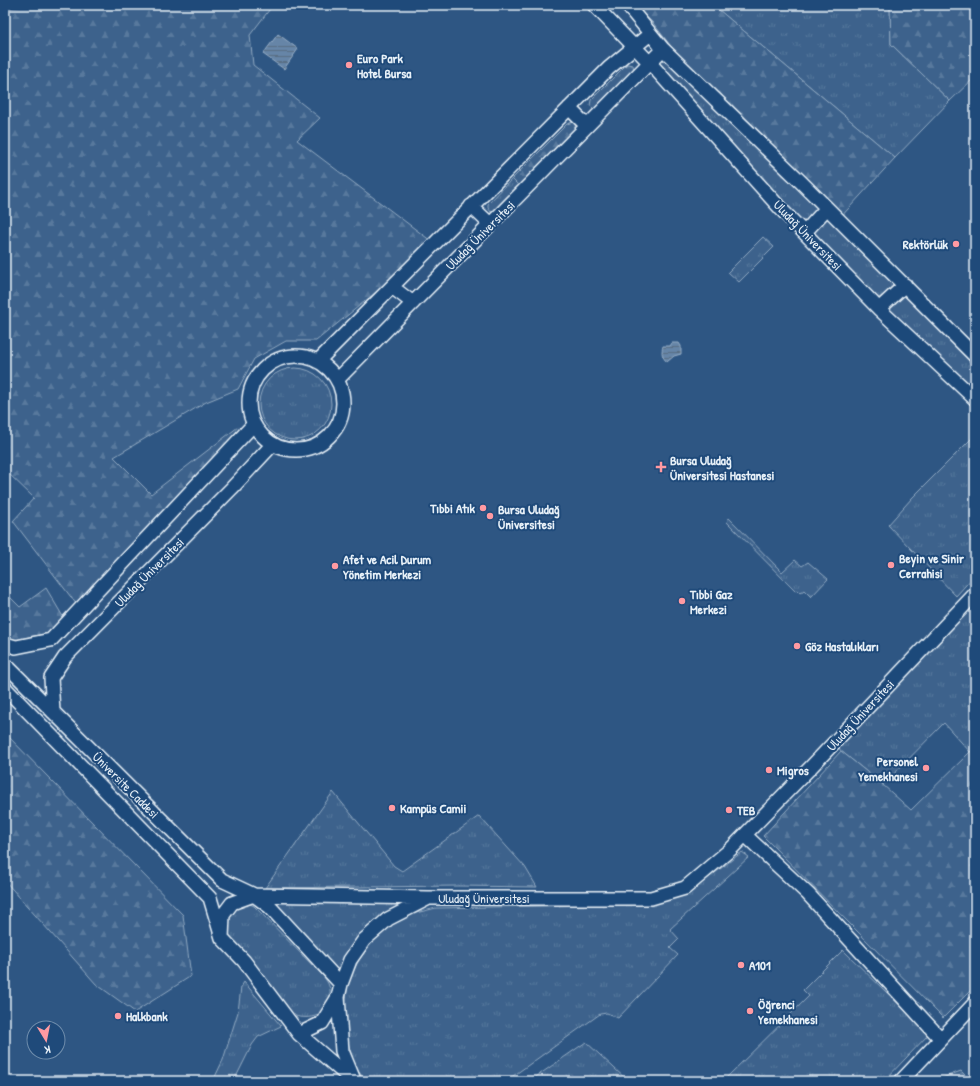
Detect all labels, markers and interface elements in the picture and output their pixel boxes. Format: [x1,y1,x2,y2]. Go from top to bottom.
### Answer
place label: Euro Park Hotel Bursa [357,49,412,82]
marker: Euro Park Hotel Bursa [344,60,354,70]
street label: Uludağ Üniversitesi [441,196,519,274]
street label: Uludağ Üniversitesi [770,196,846,274]
place label: Rektörlük [903,235,949,253]
marker: Rektörlük [951,239,961,249]
place label: Bursa Uludağ Üniversitesi Hastanesi [670,451,775,484]
marker: Bursa Uludağ Üniversitesi Hastanesi [655,461,667,473]
place label: Tıbbi Atık [429,499,476,517]
place label: Bursa Uludağ Üniversitesi [498,500,560,533]
marker: Tıbbi Atık [478,503,488,513]
marker: Bursa Uludağ Üniversitesi [485,511,495,521]
street label: Uludağ Üniversitesi [110,533,188,611]
place label: Beyin ve Sinir Cerrahisi [899,549,965,582]
place label: Afet ve Acil Durum Yönetim Merkezi [343,550,431,583]
marker: Beyin ve Sinir Cerrahisi [886,560,896,570]
marker: Afet ve Acil Durum Yönetim Merkezi [330,561,340,571]
place label: Tıbbi Gaz Merkezi [689,585,733,618]
marker: Tıbbi Gaz Merkezi [677,596,687,606]
place label: Göz Hastalıkları [805,637,879,655]
marker: Göz Hastalıkları [792,641,802,651]
street label: Uludağ Üniversitesi [822,675,898,755]
street label: Üniversite Caddesi [89,748,163,822]
place label: Personel Yemekhanesi [858,752,919,785]
place label: Migros [777,761,809,780]
marker: Personel Yemekhanesi [921,763,931,773]
marker: Migros [764,765,774,775]
place label: Kampüs Camii [400,799,466,818]
place label: TEB [736,801,756,819]
marker: Kampüs Camii [387,803,397,813]
marker: TEB [724,805,734,815]
street label: Uludağ Üniversitesi [438,889,530,907]
place label: A101 [749,956,771,974]
marker: A101 [736,960,746,970]
place label: Öğrenci Yemekhanesi [758,995,818,1028]
marker: Öğrenci Yemekhanesi [745,1006,755,1016]
place label: Halkbank [126,1007,168,1025]
marker: Halkbank [113,1011,123,1021]
north arrow [26,1020,66,1060]
text: K [43,1042,52,1057]

